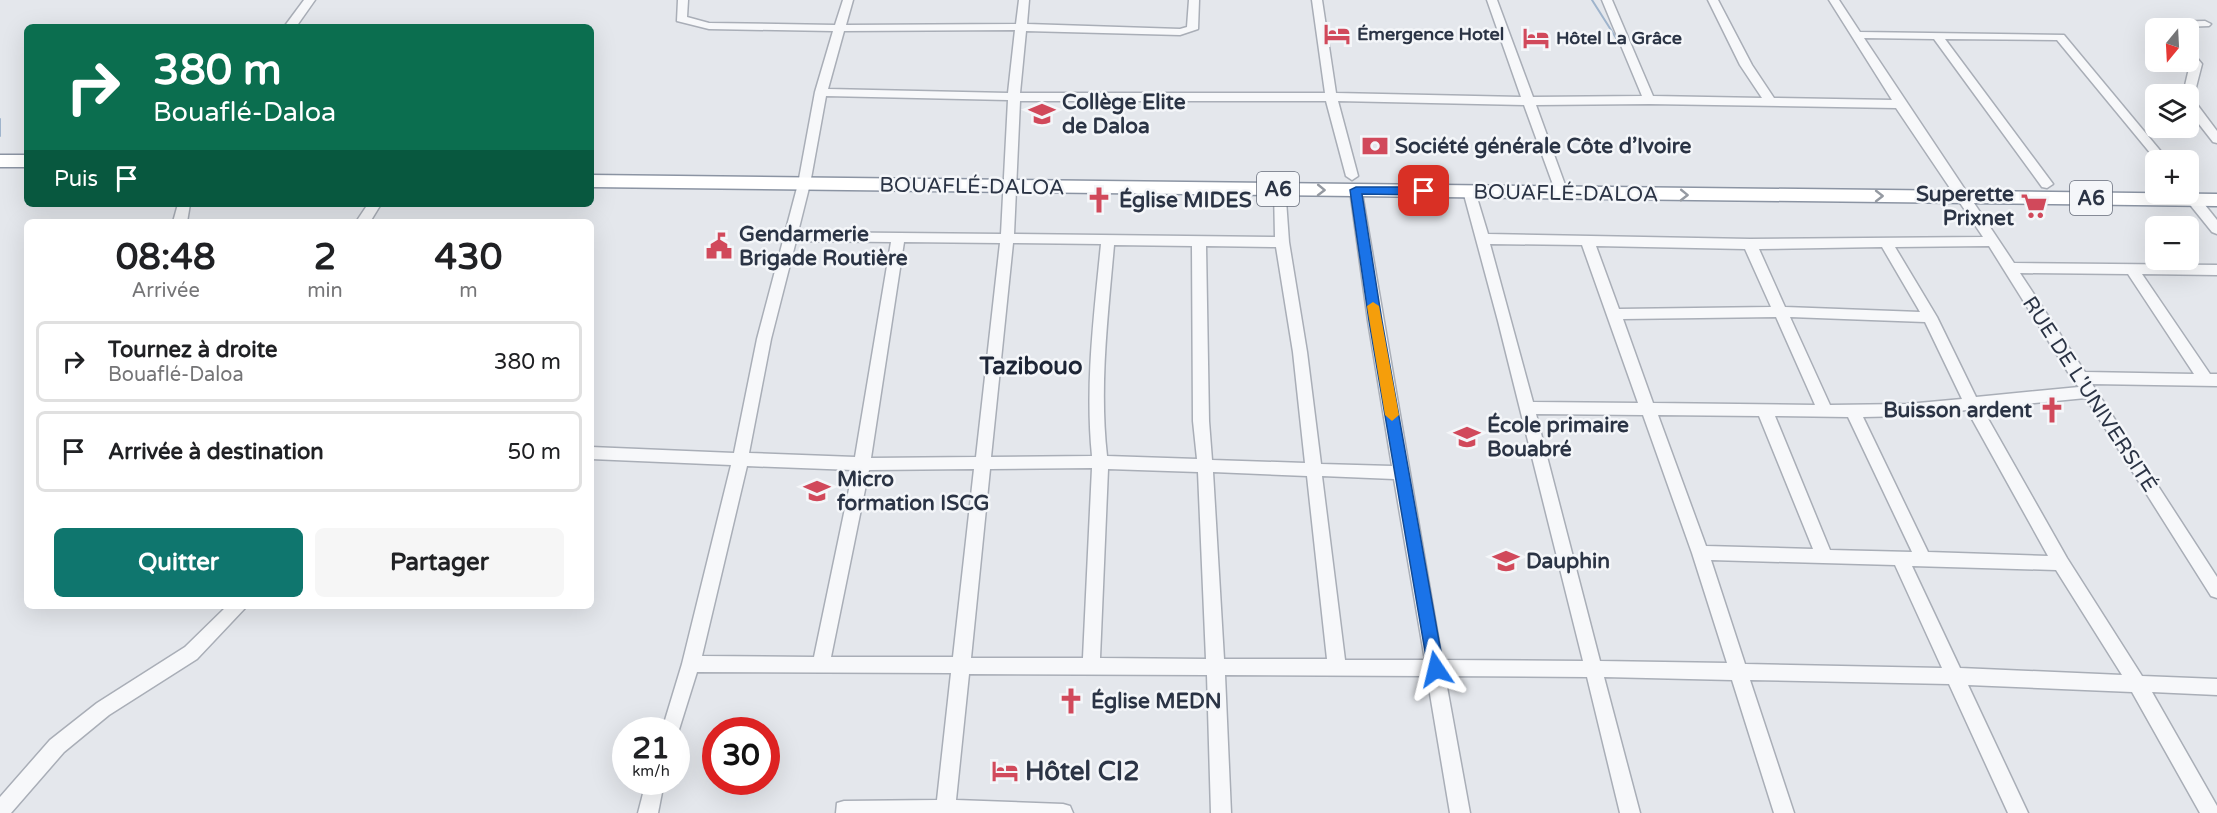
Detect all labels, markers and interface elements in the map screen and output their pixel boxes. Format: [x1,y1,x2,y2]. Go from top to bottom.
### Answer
north arrow [2145,18,2199,72]
map controls [2145,18,2199,270]
hotel icon: Émergence Hotel [1322,19,1352,49]
place label: Émergence Hotel [1357,23,1504,45]
hotel icon: Hôtel La Grâce [1521,23,1551,53]
place label: Hôtel La Grâce [1556,27,1682,49]
text: 380 m [153,45,282,96]
icon: right [54,48,132,126]
button: layers [2145,84,2199,138]
place label: Collège Elite de Daloa [1062,90,1186,139]
text: Bouaflé-Daloa [153,96,336,129]
school or university icon: Collège Elite de Daloa [1027,99,1057,129]
bank icon: Société générale Côte d’Ivoire [1360,131,1390,161]
place label: Société générale Côte d’Ivoire [1395,134,1691,159]
button: + [2145,150,2199,204]
icon: arrive [110,162,143,195]
pin [1398,165,1449,216]
text: Puis [54,166,98,192]
street label: BOUAFLÉ-DALOA [879,172,1065,201]
road number: A6 [1257,172,1299,206]
icon: arrive [1407,174,1440,207]
street label: BOUAFLÉ-DALOA [1473,179,1659,208]
road number: A6 [2070,181,2112,215]
place label: Superette Prixnet [1916,182,2014,231]
one-way arrow [1317,184,1326,196]
church icon: Église MIDES [1084,185,1114,215]
place label: Église MIDES [1119,187,1252,213]
one-way arrow [1680,188,1689,201]
one-way arrow [1875,190,1884,202]
supermarket icon: Superette Prixnet [2019,191,2049,221]
button: − [2145,216,2199,270]
place label: Gendarmerie Brigade Routière [739,222,908,271]
public building icon: Gendarmerie Brigade Routière [704,231,734,261]
text: 08:48 [116,236,216,279]
text: 2 [314,236,336,279]
text: 430 [434,236,502,279]
text: Arrivée [132,279,200,303]
text: min [307,279,343,303]
text: m [459,279,478,303]
street label: RUE DE L'UNIVERSITÉ [2017,292,2162,497]
text: Tournez à droite [108,337,277,363]
icon: right [57,345,90,378]
text: 380 m [494,349,561,375]
district label: Tazibouo [978,352,1083,381]
text: Bouaflé-Daloa [108,363,244,387]
church icon: Buisson ardent [2037,395,2067,425]
place label: Buisson ardent [1883,398,2032,423]
place label: École primaire Bouabré [1487,412,1629,462]
school or university icon: École primaire Bouabré [1452,422,1482,452]
icon: arrive [57,435,90,468]
text: Arrivée à destination [108,439,324,465]
text: 50 m [507,439,561,465]
place label: Micro formation ISCG [837,467,989,516]
school or university icon: Micro formation ISCG [802,476,832,506]
button: Quitter [54,528,303,597]
button: Partager [315,528,564,597]
school or university icon: Dauphin [1491,546,1521,576]
place label: Dauphin [1526,549,1610,574]
position arrow [1404,637,1468,701]
church icon: Église MEDN [1056,686,1086,716]
place label: Église MEDN [1091,688,1222,714]
speed limit sign: 30 [702,717,780,795]
text: 21 [632,730,670,767]
hotel icon: Hôtel CI2 [990,756,1020,786]
place label: Hôtel CI2 [1025,756,1139,787]
text: km/h [632,762,670,780]

